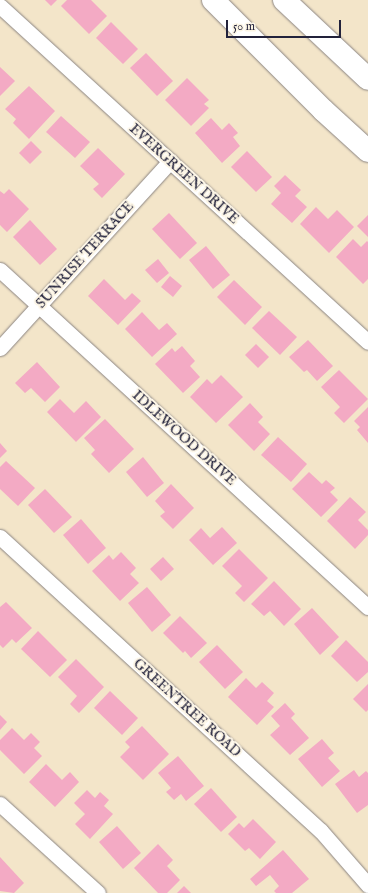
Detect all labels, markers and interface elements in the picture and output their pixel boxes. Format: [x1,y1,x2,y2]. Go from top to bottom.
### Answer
scale bar [228,12,343,38]
text: 50 m [233,19,255,34]
street label: EVERGREEN DRIVE [126,120,242,228]
street label: SUNRISE TERRACE [33,198,137,312]
street label: IDLEWOOD DRIVE [129,387,239,489]
street label: GREENTREE ROAD [130,655,244,761]

